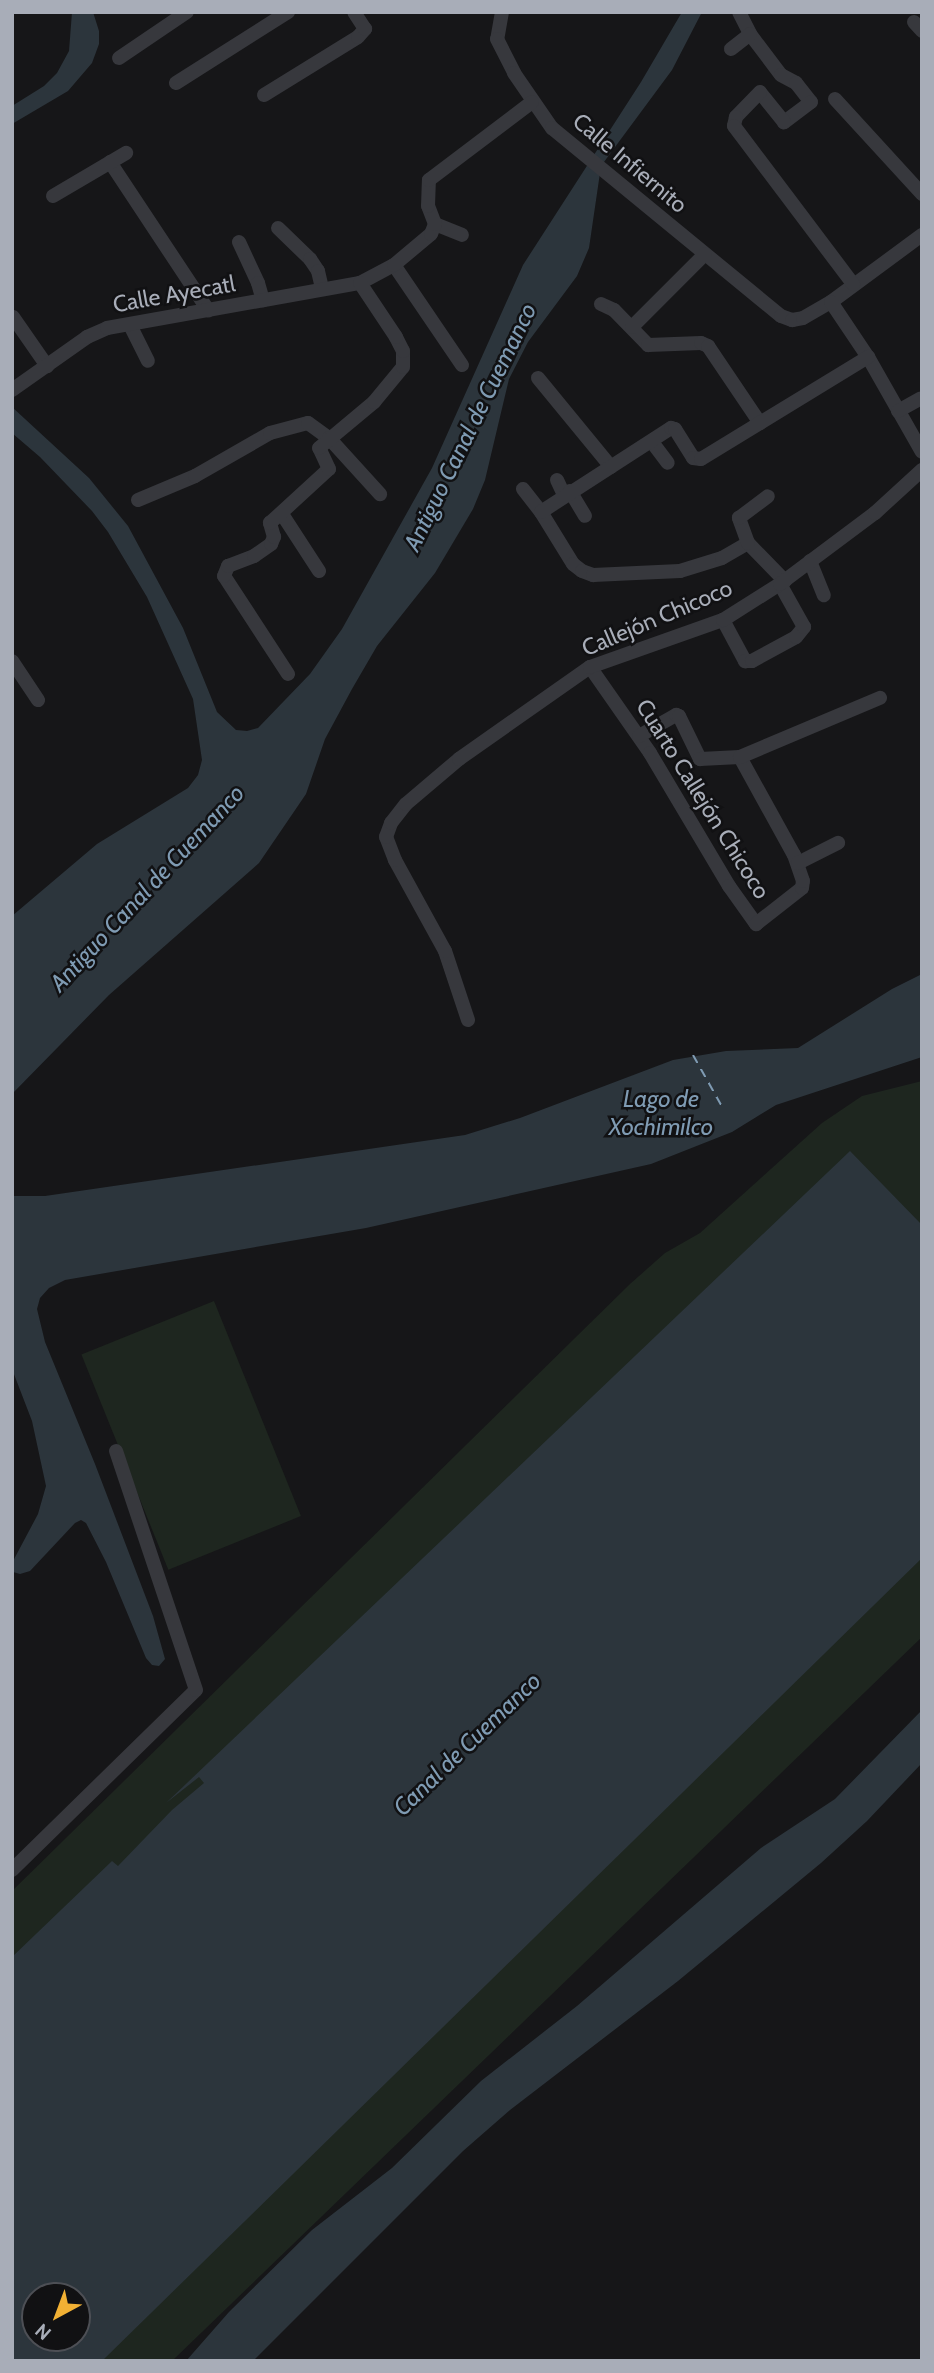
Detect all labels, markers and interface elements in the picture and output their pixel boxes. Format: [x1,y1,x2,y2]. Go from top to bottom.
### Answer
street label: Calle Infiernito [567,107,693,219]
street label: Calle Ayecatl [111,270,237,318]
water label: Antiguo Canal de Cuemanco [397,298,543,556]
street label: Callejón Chicoco [578,574,736,662]
street label: Cuarto Callejón Chicoco [630,694,776,904]
water label: Antiguo Canal de Cuemanco [44,779,250,997]
water label: Lago de Xochimilco [609,1085,713,1141]
water label: Canal de Cuemanco [387,1666,547,1822]
north arrow [21,2282,91,2352]
text: N [31,2319,56,2345]

